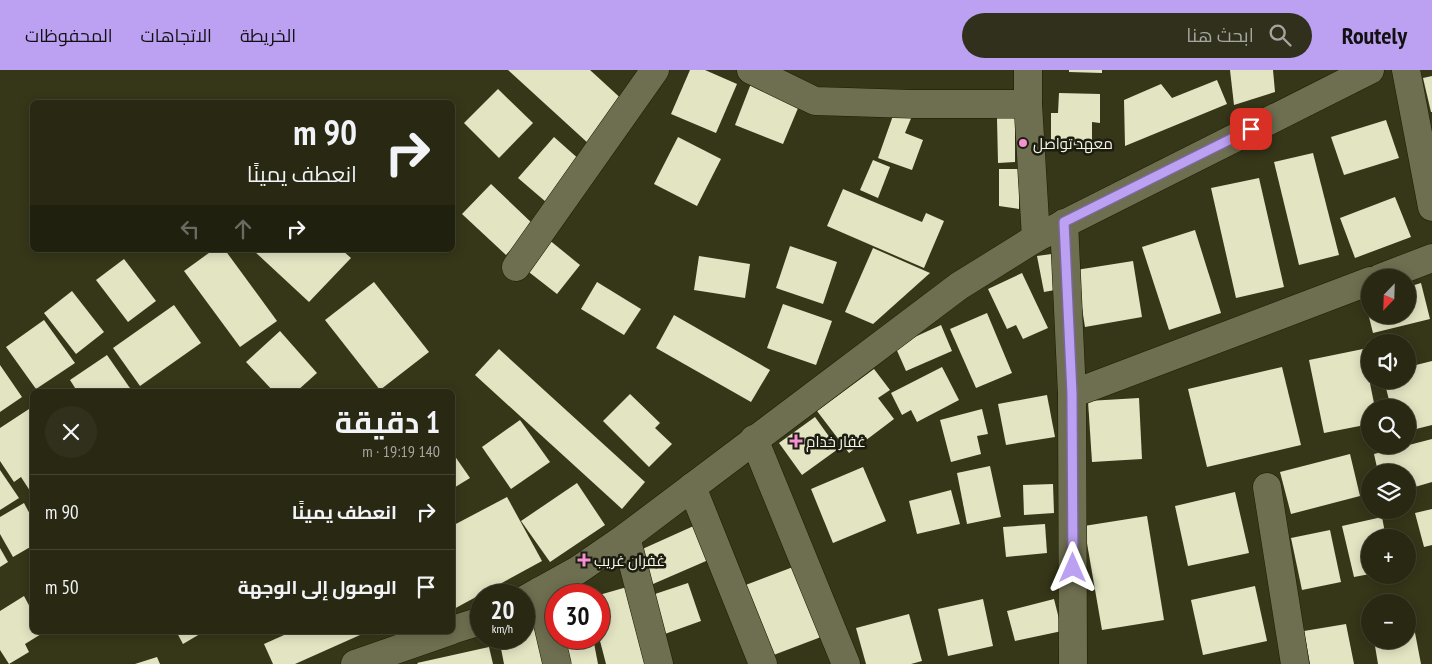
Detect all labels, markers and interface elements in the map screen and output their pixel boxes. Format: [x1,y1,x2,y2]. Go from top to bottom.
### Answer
search box [962,13,1312,58]
text: Routely [1342,20,1407,51]
icon: search [1266,21,1294,49]
text: ابحث هنا [1186,23,1254,47]
text: المحفوظات [25,24,113,47]
text: الاتجاهات [141,24,212,47]
text: الخريطة [240,24,296,47]
pin [1230,108,1272,150]
text: 90 m [293,109,357,155]
icon: arrive [1237,115,1265,143]
icon: right [375,120,440,185]
place label: معهد تواصل [1033,134,1113,154]
marker: معهد تواصل [1017,137,1029,149]
text: انعطف يمينًا [247,160,357,188]
icon: left [176,215,204,243]
icon: ahead [229,215,257,243]
icon: right [282,215,310,243]
north arrow [1361,269,1416,324]
map controls [1361,269,1416,649]
button: sound [1361,334,1416,389]
button: search [1361,399,1416,454]
text: 1 دقيقة [335,402,440,441]
button: close [45,406,97,458]
place label: غفار خدام [806,432,866,452]
marker: غفار خدام [790,435,802,447]
text: 140 m · 19:19 [362,441,440,461]
button: layers [1361,464,1416,519]
icon: right [412,498,440,526]
text: 90 m [45,500,79,524]
text: انعطف يمينًا [292,500,397,524]
button: + [1361,529,1416,584]
position arrow [1046,541,1098,593]
place label: غفران غريب [594,551,665,571]
marker: غفران غريب [578,554,590,566]
icon: arrive [412,573,440,601]
text: 50 m [45,575,79,599]
text: الوصول إلى الوجهة [238,575,397,599]
speed limit sign: 30 [545,584,610,649]
text: 20 [491,594,514,626]
button: − [1361,594,1416,649]
text: km/h [492,621,513,636]

